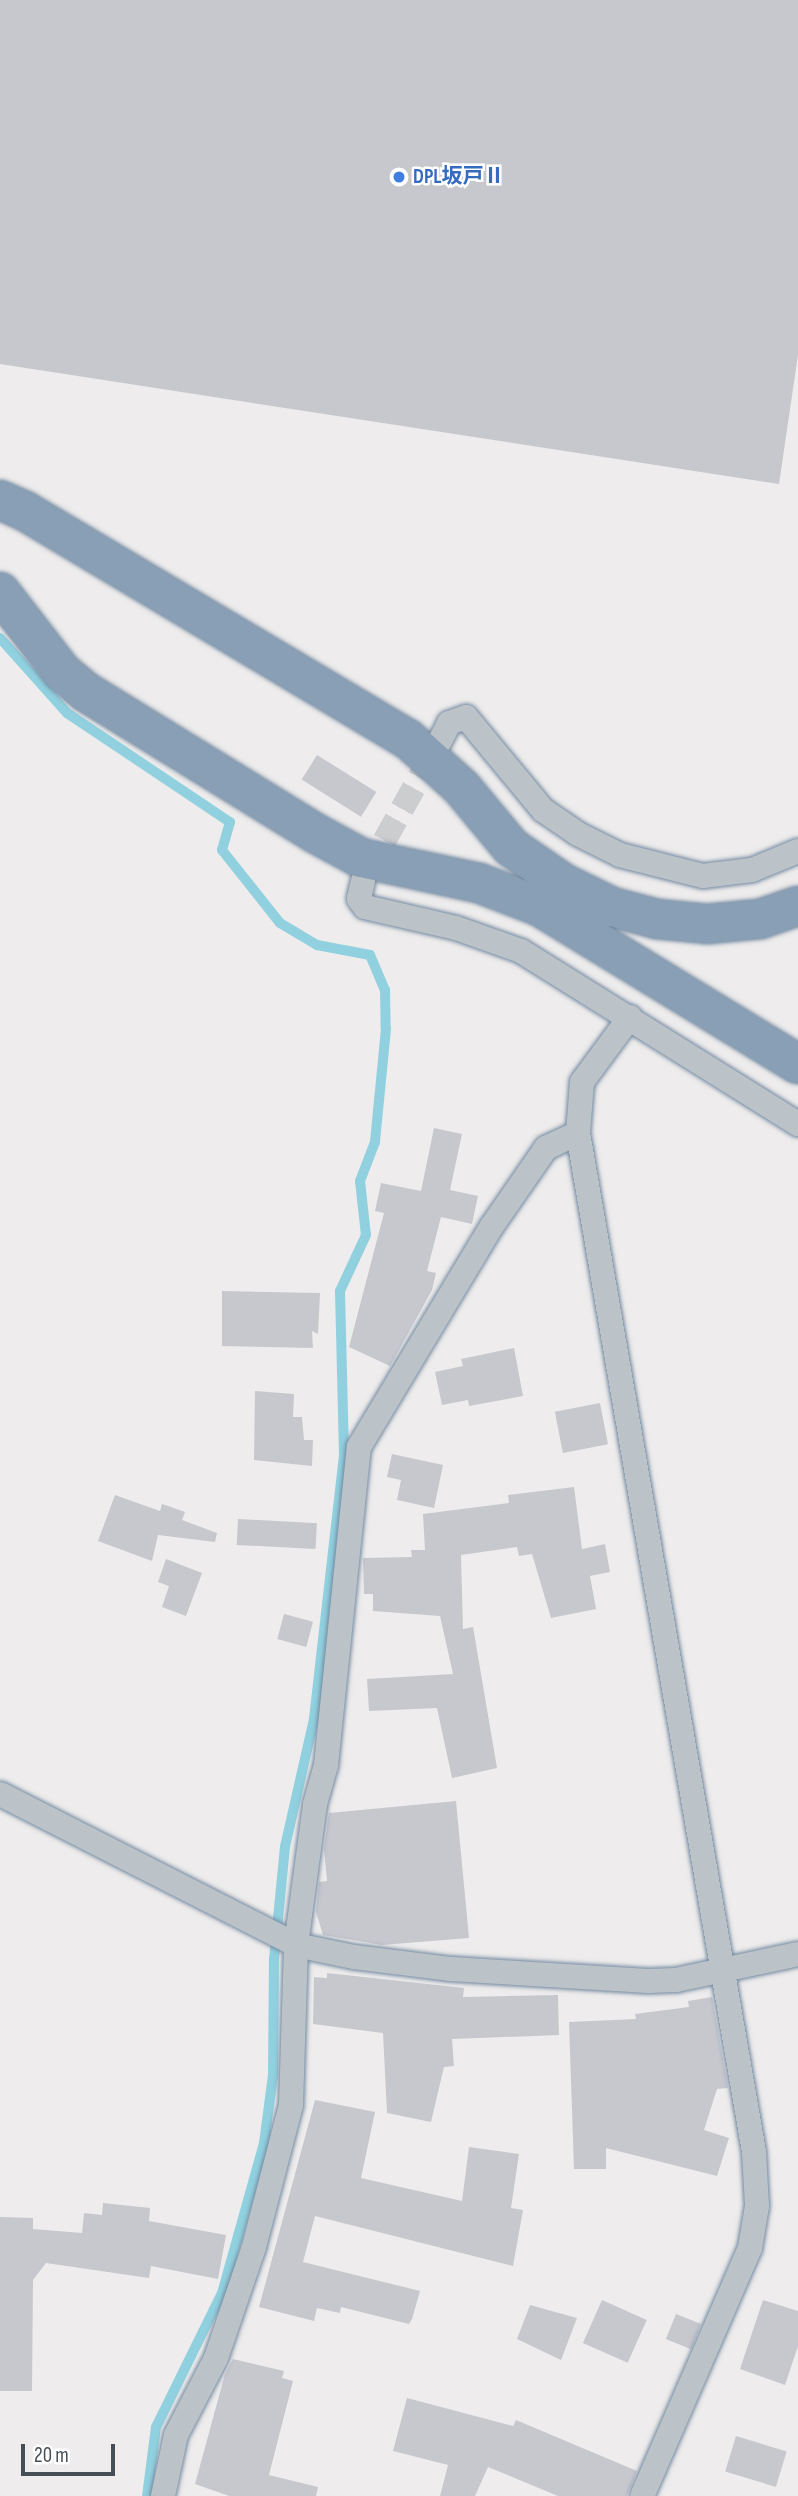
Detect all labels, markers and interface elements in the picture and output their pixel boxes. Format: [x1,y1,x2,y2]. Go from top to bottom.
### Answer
place label: DPL坂戸Ⅱ [413,164,505,190]
marker: DPL坂戸Ⅱ [391,169,407,185]
scale bar [24,2430,119,2474]
text: 20 m [34,2443,69,2468]

